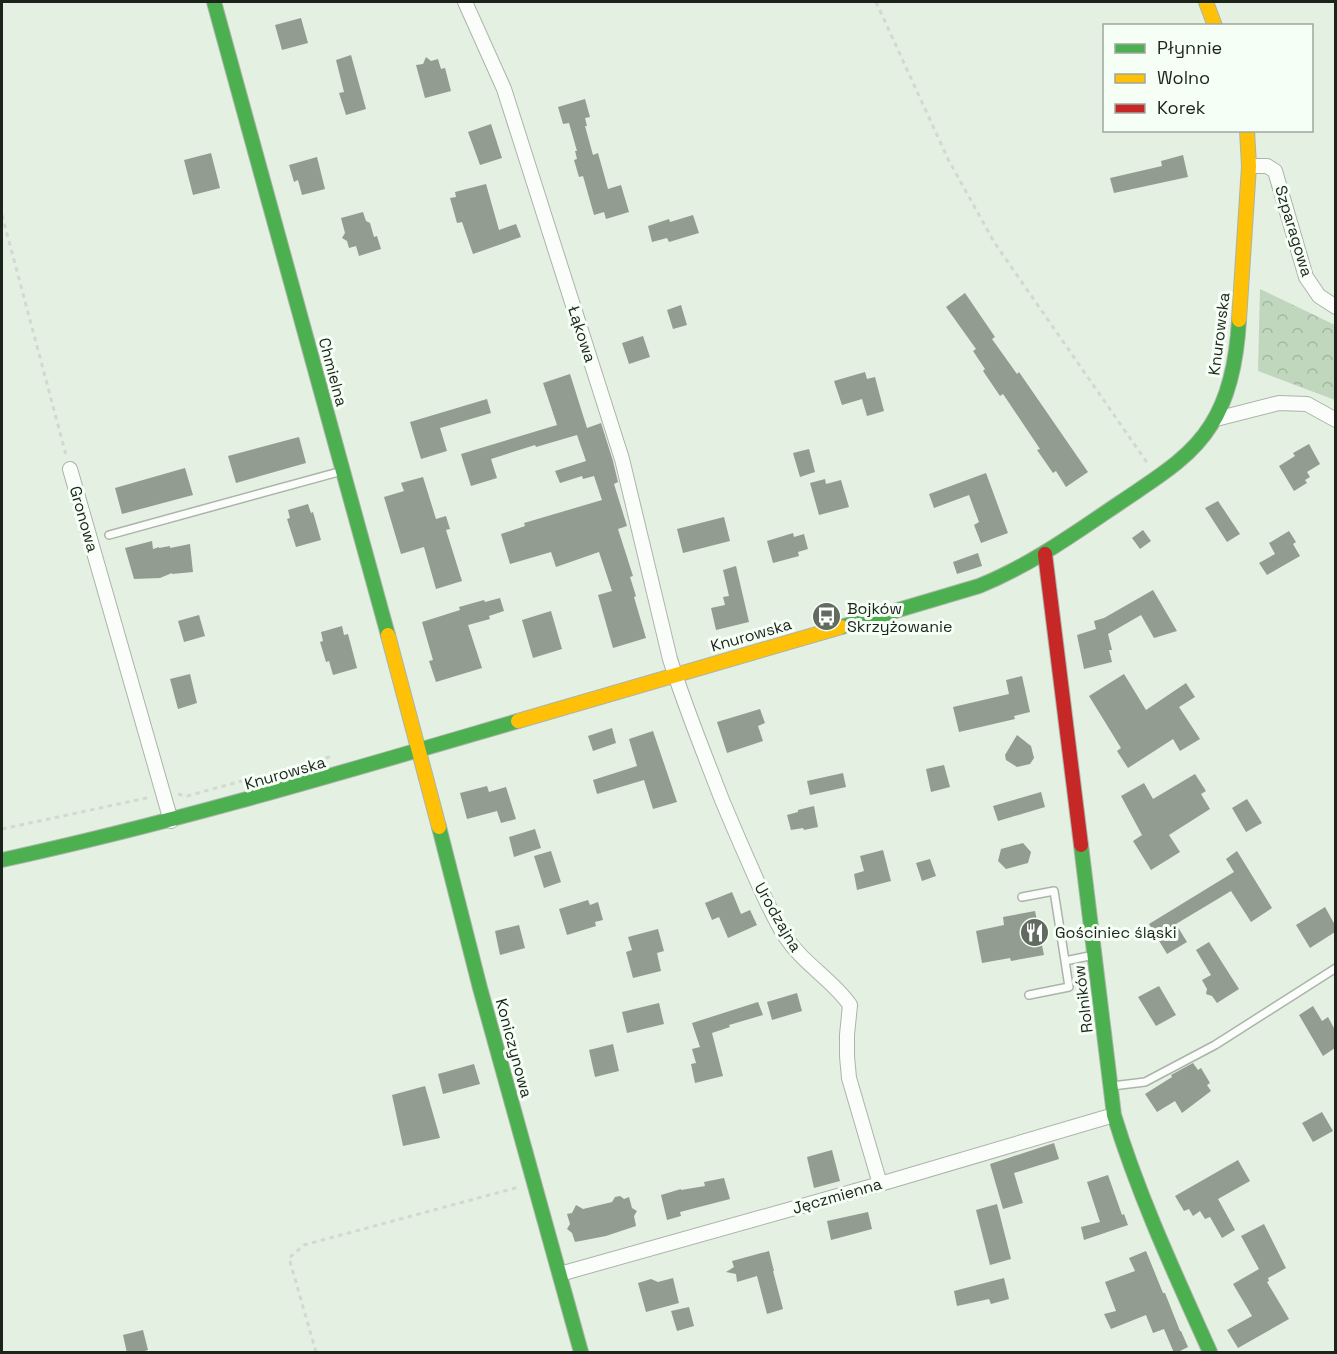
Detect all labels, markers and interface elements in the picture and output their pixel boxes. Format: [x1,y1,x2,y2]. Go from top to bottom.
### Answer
legend [1103,24,1313,132]
text: Płynnie [1157,36,1222,59]
text: Wolno [1157,66,1210,89]
text: Korek [1157,96,1206,119]
street label: Szparagowa [1270,183,1318,279]
street label: Knurowska [1203,291,1235,377]
street label: Łąkowa [563,303,601,365]
street label: Chmielna [314,335,352,409]
street label: Gronowa [65,484,103,554]
place label: Bojków Skrzyżowanie [847,598,952,637]
bus stop icon: Bojków Skrzyżowanie [810,601,842,633]
street label: Knurowska [708,613,794,657]
street label: Knurowska [242,751,328,795]
street label: Urodzajna [750,878,806,956]
restaurant icon: Gościniec śląski [1018,916,1050,948]
place label: Gościniec śląski [1055,922,1177,943]
street label: Rolników [1068,964,1098,1034]
street label: Koniczynowa [491,996,537,1100]
street label: Jęczmienna [790,1173,884,1219]

